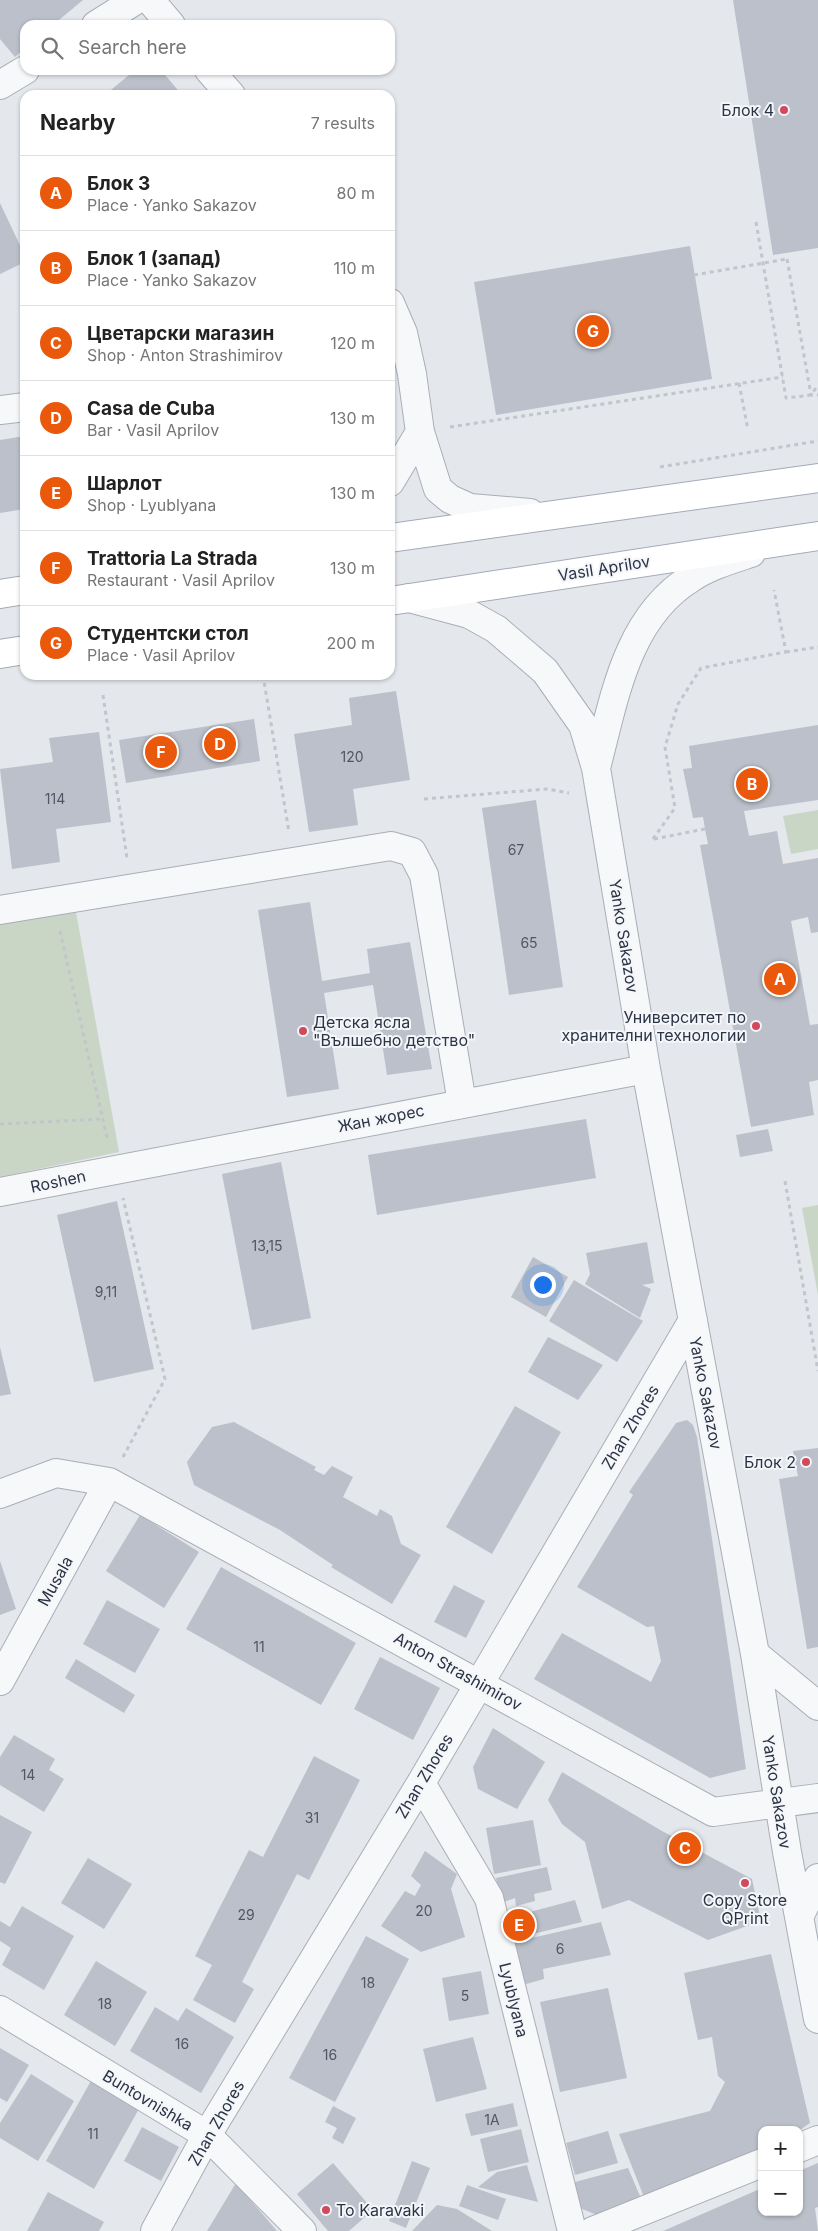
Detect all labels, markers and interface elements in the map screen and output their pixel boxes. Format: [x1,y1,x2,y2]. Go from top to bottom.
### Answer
search box [20,20,395,75]
icon: search [38,34,66,62]
text: Search here [78,36,187,59]
place label: Блок 4 [721,100,774,120]
marker: Блок 4 [778,104,790,116]
text: Nearby [40,110,115,135]
text: 7 results [311,113,375,133]
text: Блок 3 [87,172,150,195]
text: A [50,183,62,203]
text: 80 m [336,183,375,203]
text: Place · Yanko Sakazov [87,195,257,215]
text: Блок 1 (запад) [87,247,221,270]
text: B [51,258,61,278]
text: 110 m [333,258,375,278]
text: Place · Yanko Sakazov [87,270,257,290]
pin: G [577,312,609,350]
text: Цветарски магазин [87,322,274,345]
text: C [50,333,62,353]
text: 120 m [330,333,375,353]
text: Shop · Anton Strashimirov [87,345,283,365]
text: Casa de Cuba [87,397,215,420]
text: D [50,408,62,428]
text: 130 m [330,408,375,428]
text: Bar · Vasil Aprilov [87,420,219,440]
text: Шарлот [87,472,162,495]
text: E [51,483,61,503]
text: 130 m [330,483,375,503]
text: Shop · Lyublyana [87,495,216,515]
text: Trattoria La Strada [87,547,258,570]
street label: Vasil Aprilov [556,551,652,585]
text: F [51,558,61,578]
text: 130 m [330,558,375,578]
text: Restaurant · Vasil Aprilov [87,570,275,590]
text: Студентски стол [87,622,249,645]
text: G [50,633,62,653]
text: 200 m [327,633,375,653]
text: Place · Vasil Aprilov [87,645,235,665]
pin: D [204,725,236,763]
pin: F [145,733,177,771]
house number: 120 [340,748,364,765]
pin: B [736,765,768,803]
house number: 114 [45,790,65,807]
house number: 67 [508,841,524,858]
street label: Yanko Sakazov [605,878,643,994]
house number: 65 [520,934,538,951]
pin: A [764,960,796,998]
place label: Университет по хранителни технологии [561,1007,746,1045]
place label: Детска ясла "Вълшебно детство" [313,1012,475,1050]
marker: Университет по хранителни технологии [750,1020,762,1032]
marker: Детска ясла "Вълшебно детство" [297,1025,309,1037]
street label: Жан жорес [336,1100,426,1136]
street label: Roshen [28,1165,88,1197]
house number: 13,15 [251,1237,283,1254]
your location [530,1272,556,1298]
house number: 9,11 [95,1283,117,1300]
street label: Yanko Sakazov [685,1335,727,1451]
street label: Zhan Zhores [597,1381,663,1473]
place label: Блок 2 [744,1452,796,1472]
marker: Блок 2 [800,1456,812,1468]
street label: Musala [33,1552,77,1610]
street label: Anton Strashimirov [390,1628,526,1714]
house number: 11 [253,1638,265,1655]
street label: Zhan Zhores [391,1730,457,1822]
street label: Yanko Sakazov [758,1734,796,1850]
house number: 14 [21,1766,35,1783]
house number: 31 [305,1809,319,1826]
pin: C [669,1829,701,1867]
marker: Copy Store QPrint [739,1877,751,1889]
place label: Copy Store QPrint [703,1890,787,1928]
house number: 20 [415,1902,433,1919]
house number: 29 [237,1906,255,1923]
pin: E [503,1906,535,1944]
house number: 6 [556,1940,564,1957]
street label: Lyublyana [495,1960,533,2040]
house number: 18 [361,1974,375,1991]
house number: 5 [461,1987,469,2004]
house number: 18 [98,1995,112,2012]
house number: 16 [175,2035,189,2052]
house number: 16 [323,2046,337,2063]
street label: Buntovnishka [99,2065,197,2135]
street label: Zhan Zhores [184,2077,248,2169]
house number: 1A [484,2111,500,2128]
house number: 11 [87,2125,99,2142]
map controls [758,2126,803,2216]
button: + [758,2126,803,2171]
button: − [758,2171,803,2216]
place label: To Karavaki [336,2200,424,2220]
marker: To Karavaki [320,2204,332,2216]

